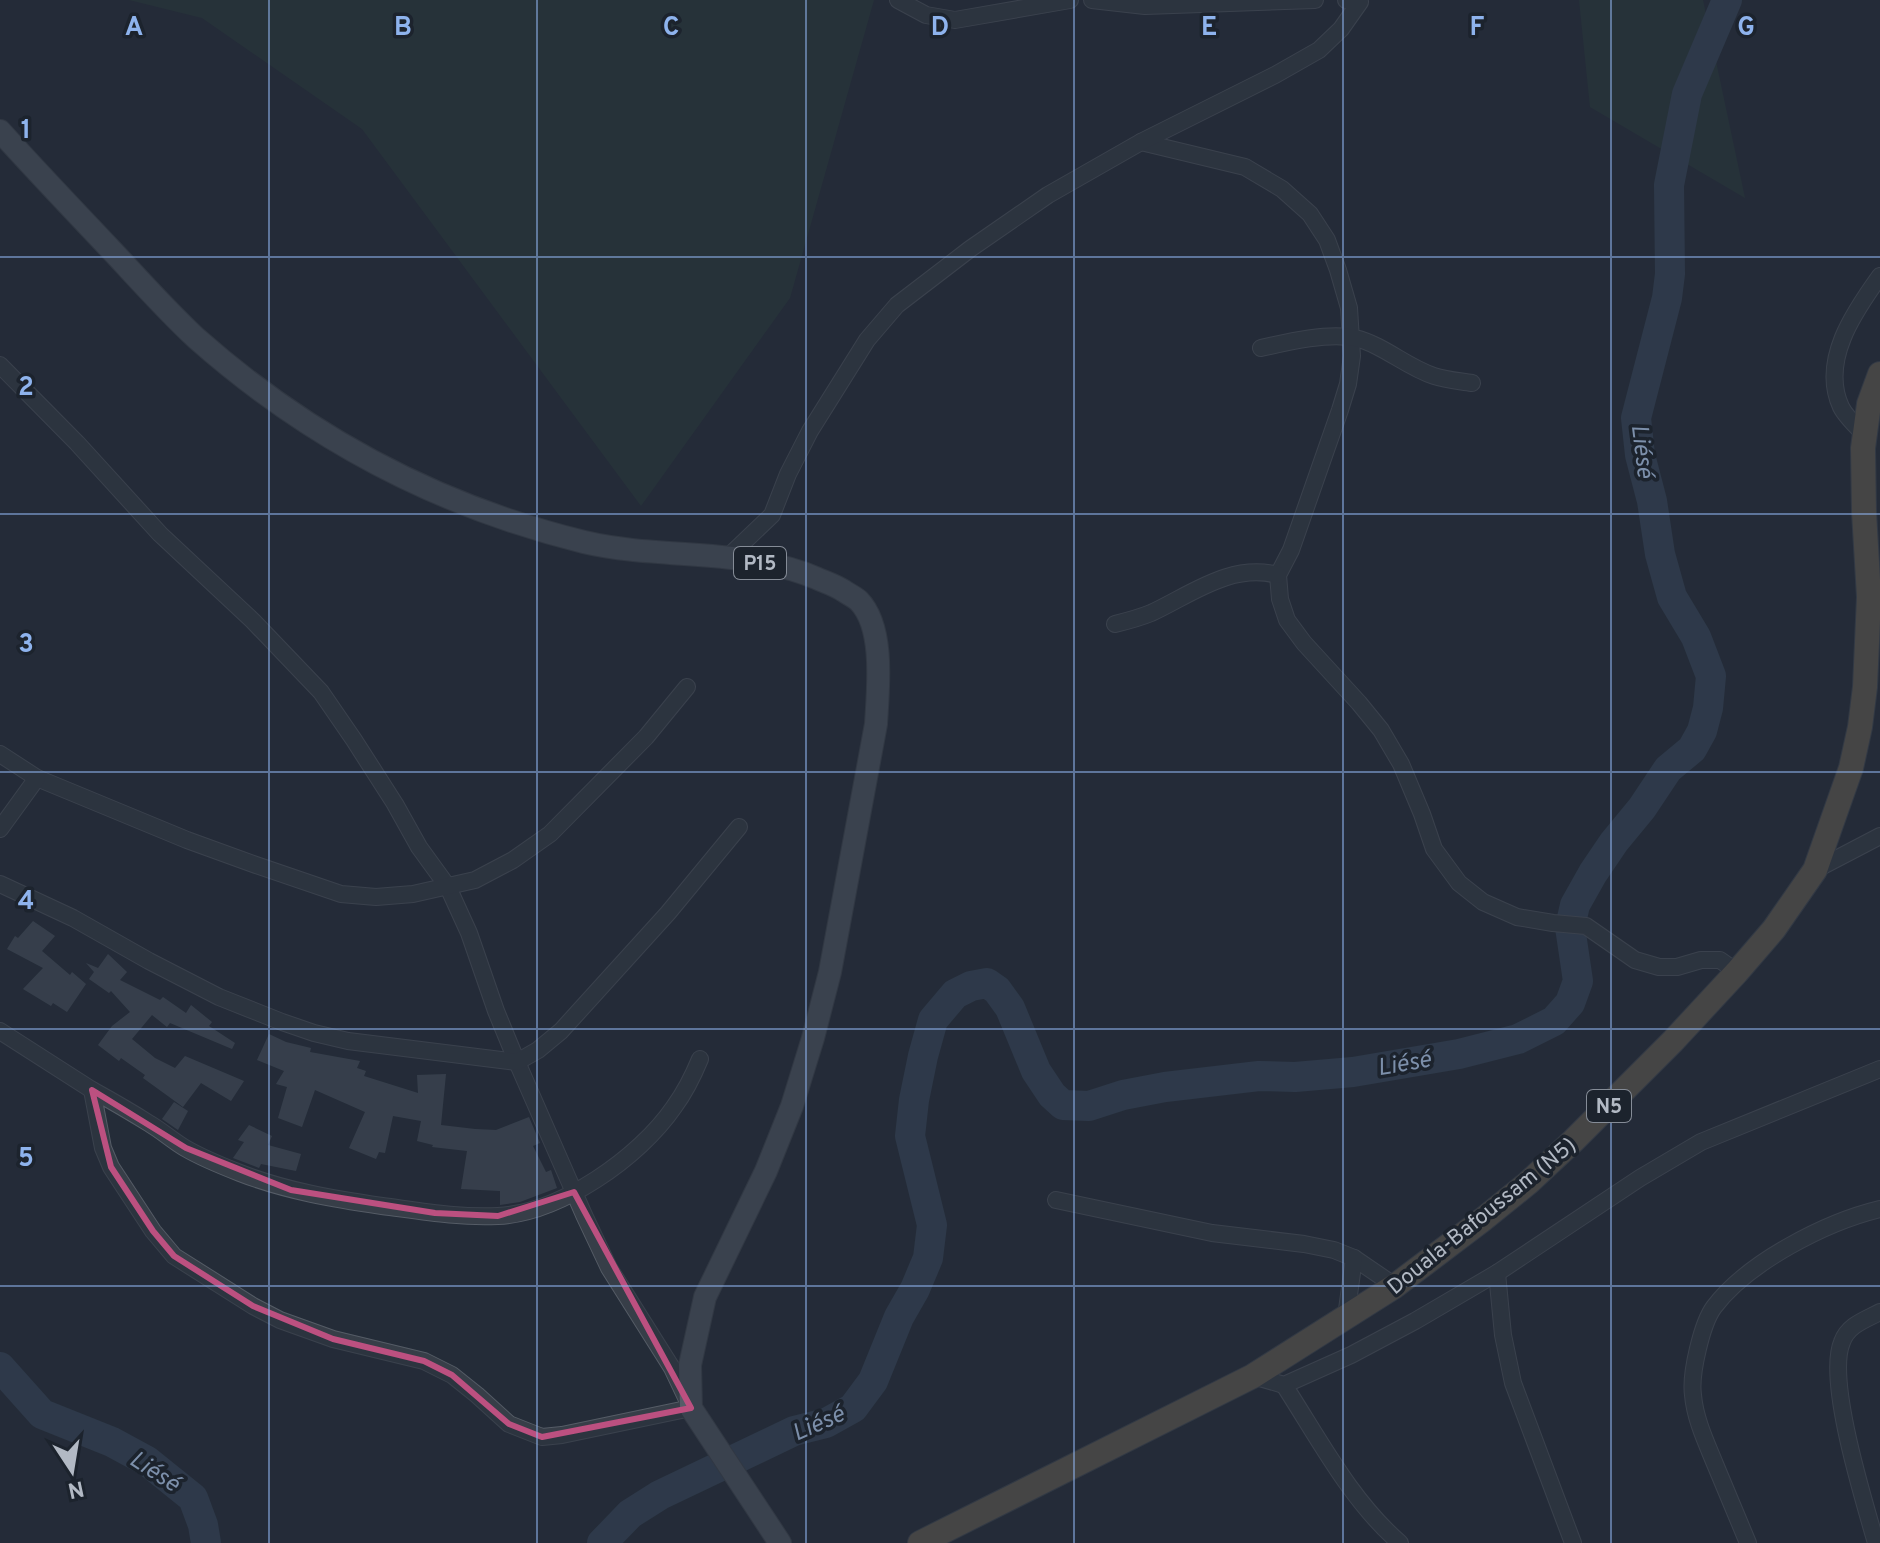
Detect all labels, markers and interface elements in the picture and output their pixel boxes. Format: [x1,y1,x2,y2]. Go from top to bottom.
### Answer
text: A [125,12,143,45]
text: B [394,12,412,45]
text: C [663,12,679,45]
text: D [931,12,949,45]
text: E [1201,12,1217,45]
text: F [1470,12,1485,45]
text: G [1737,12,1755,45]
text: 1 [21,115,31,148]
text: 2 [18,372,34,405]
water label: Liésé [1623,423,1659,482]
road number: P15 [734,547,786,579]
text: 3 [18,629,34,662]
text: 4 [18,886,34,919]
water label: Liésé [1375,1045,1435,1084]
road number: N5 [1587,1090,1631,1122]
street label: Douala-Bafoussam (N5) [1383,1132,1582,1301]
text: 5 [18,1143,34,1176]
water label: Liésé [788,1399,851,1450]
north arrow [32,1431,112,1511]
water label: Liésé [123,1445,186,1501]
text: N [65,1473,86,1503]

